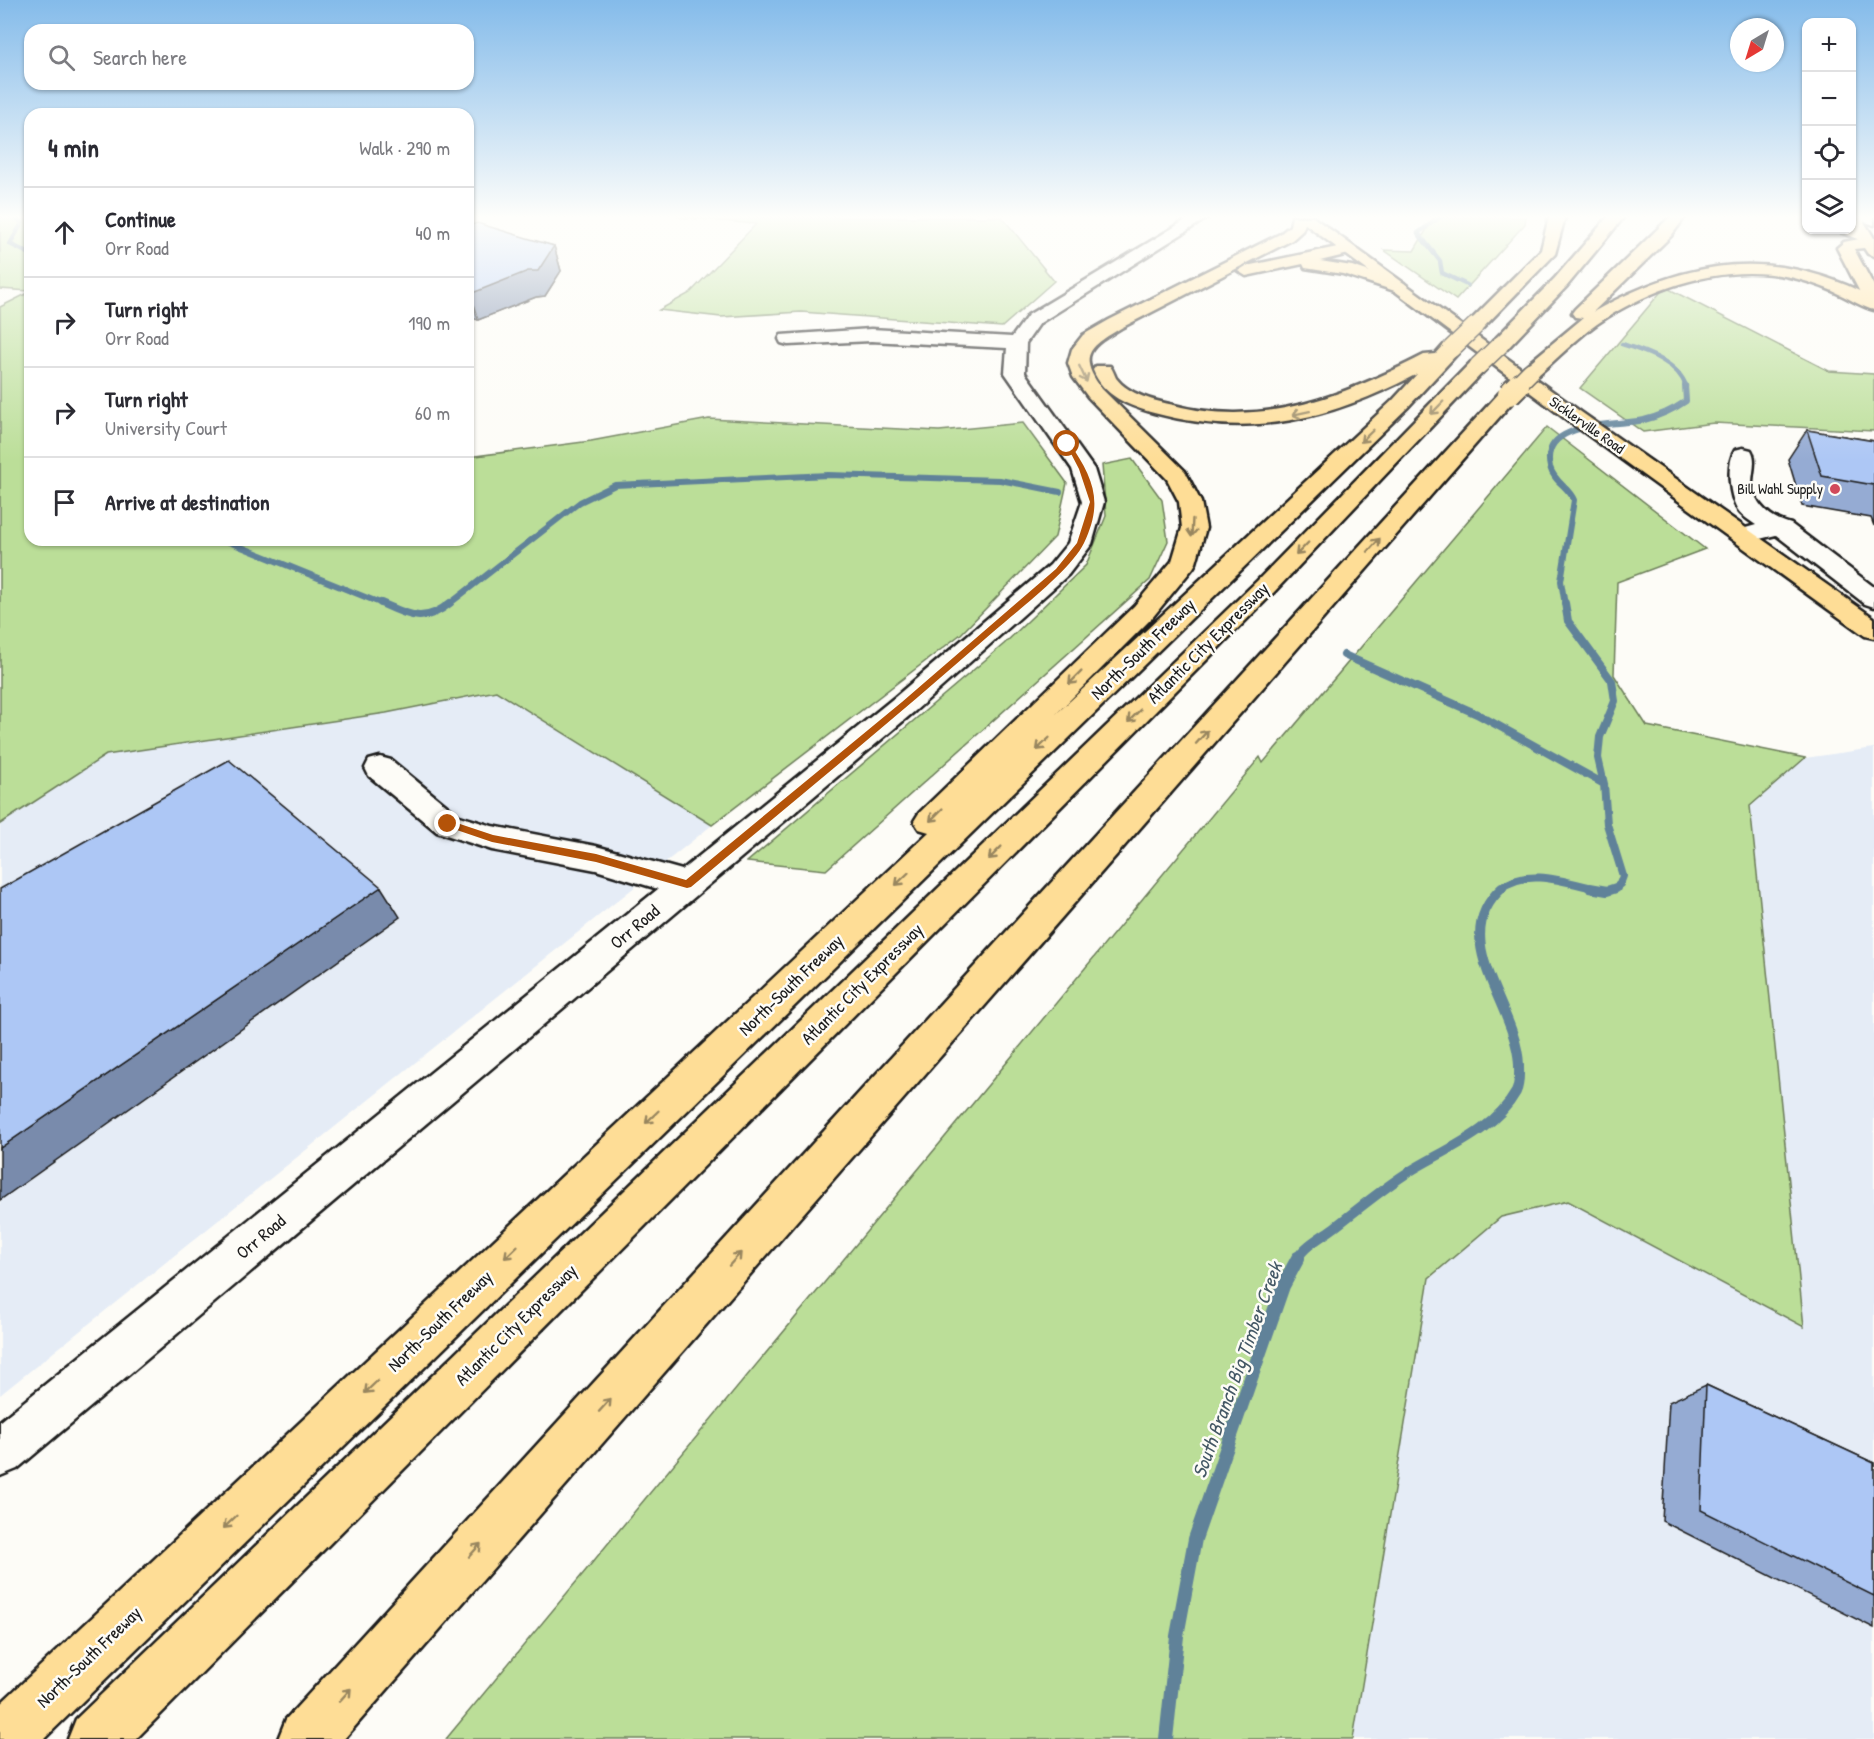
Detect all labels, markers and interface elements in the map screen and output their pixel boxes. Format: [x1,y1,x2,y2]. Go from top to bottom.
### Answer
north arrow [1730,18,1784,72]
map controls [1802,18,1856,234]
button: + [1802,18,1856,72]
search box [24,24,474,90]
icon: search [45,41,78,74]
text: Search here [93,42,187,72]
button: − [1802,72,1856,126]
button: locate [1802,126,1856,180]
text: 4 min [48,130,99,165]
text: Walk · 290 m [359,134,450,161]
button: layers [1802,180,1856,234]
text: Continue [105,204,176,234]
icon: ahead [48,216,81,249]
text: 40 m [415,219,450,246]
text: Orr Road [105,234,169,261]
text: Turn right [105,294,188,324]
icon: right [48,306,81,339]
text: 190 m [408,309,450,336]
text: Orr Road [105,324,169,351]
one-way arrow [1078,365,1090,383]
text: Turn right [105,384,188,414]
street label: Sicklerville Road [1545,391,1629,458]
icon: right [48,396,81,429]
text: 60 m [415,399,450,426]
one-way arrow [1430,401,1445,416]
one-way arrow [1292,407,1311,419]
text: University Court [105,414,227,441]
one-way arrow [1359,429,1374,443]
route start [1053,430,1079,456]
place label: Bill Wahl Supply [1737,478,1823,499]
marker: Bill Wahl Supply [1828,482,1842,496]
icon: arrive [48,486,81,519]
text: Arrive at destination [105,487,270,517]
one-way arrow [1186,518,1197,538]
one-way arrow [1367,538,1381,553]
one-way arrow [1295,541,1309,556]
street label: Atlantic City Expressway [1141,576,1274,709]
street label: North-South Freeway [1085,592,1201,705]
one-way arrow [1067,671,1082,686]
one-way arrow [1126,708,1141,723]
one-way arrow [1195,730,1209,745]
one-way arrow [1036,737,1051,751]
one-way arrow [928,808,943,823]
route end [434,810,460,836]
one-way arrow [988,845,1003,860]
one-way arrow [895,871,910,885]
street label: Orr Road [605,899,665,955]
street label: Atlantic City Expressway [795,917,928,1050]
street label: North-South Freeway [733,928,849,1041]
one-way arrow [644,1110,659,1124]
street label: Orr Road [231,1209,291,1265]
one-way arrow [504,1245,519,1259]
one-way arrow [728,1252,742,1267]
water label: South Branch Big Timber Creek [1185,1257,1290,1482]
street label: Atlantic City Expressway [449,1258,582,1391]
street label: North-South Freeway [382,1264,498,1377]
one-way arrow [363,1380,378,1394]
one-way arrow [598,1398,612,1413]
one-way arrow [222,1515,237,1529]
one-way arrow [468,1543,482,1558]
street label: North-South Freeway [31,1600,147,1713]
one-way arrow [338,1688,352,1703]

